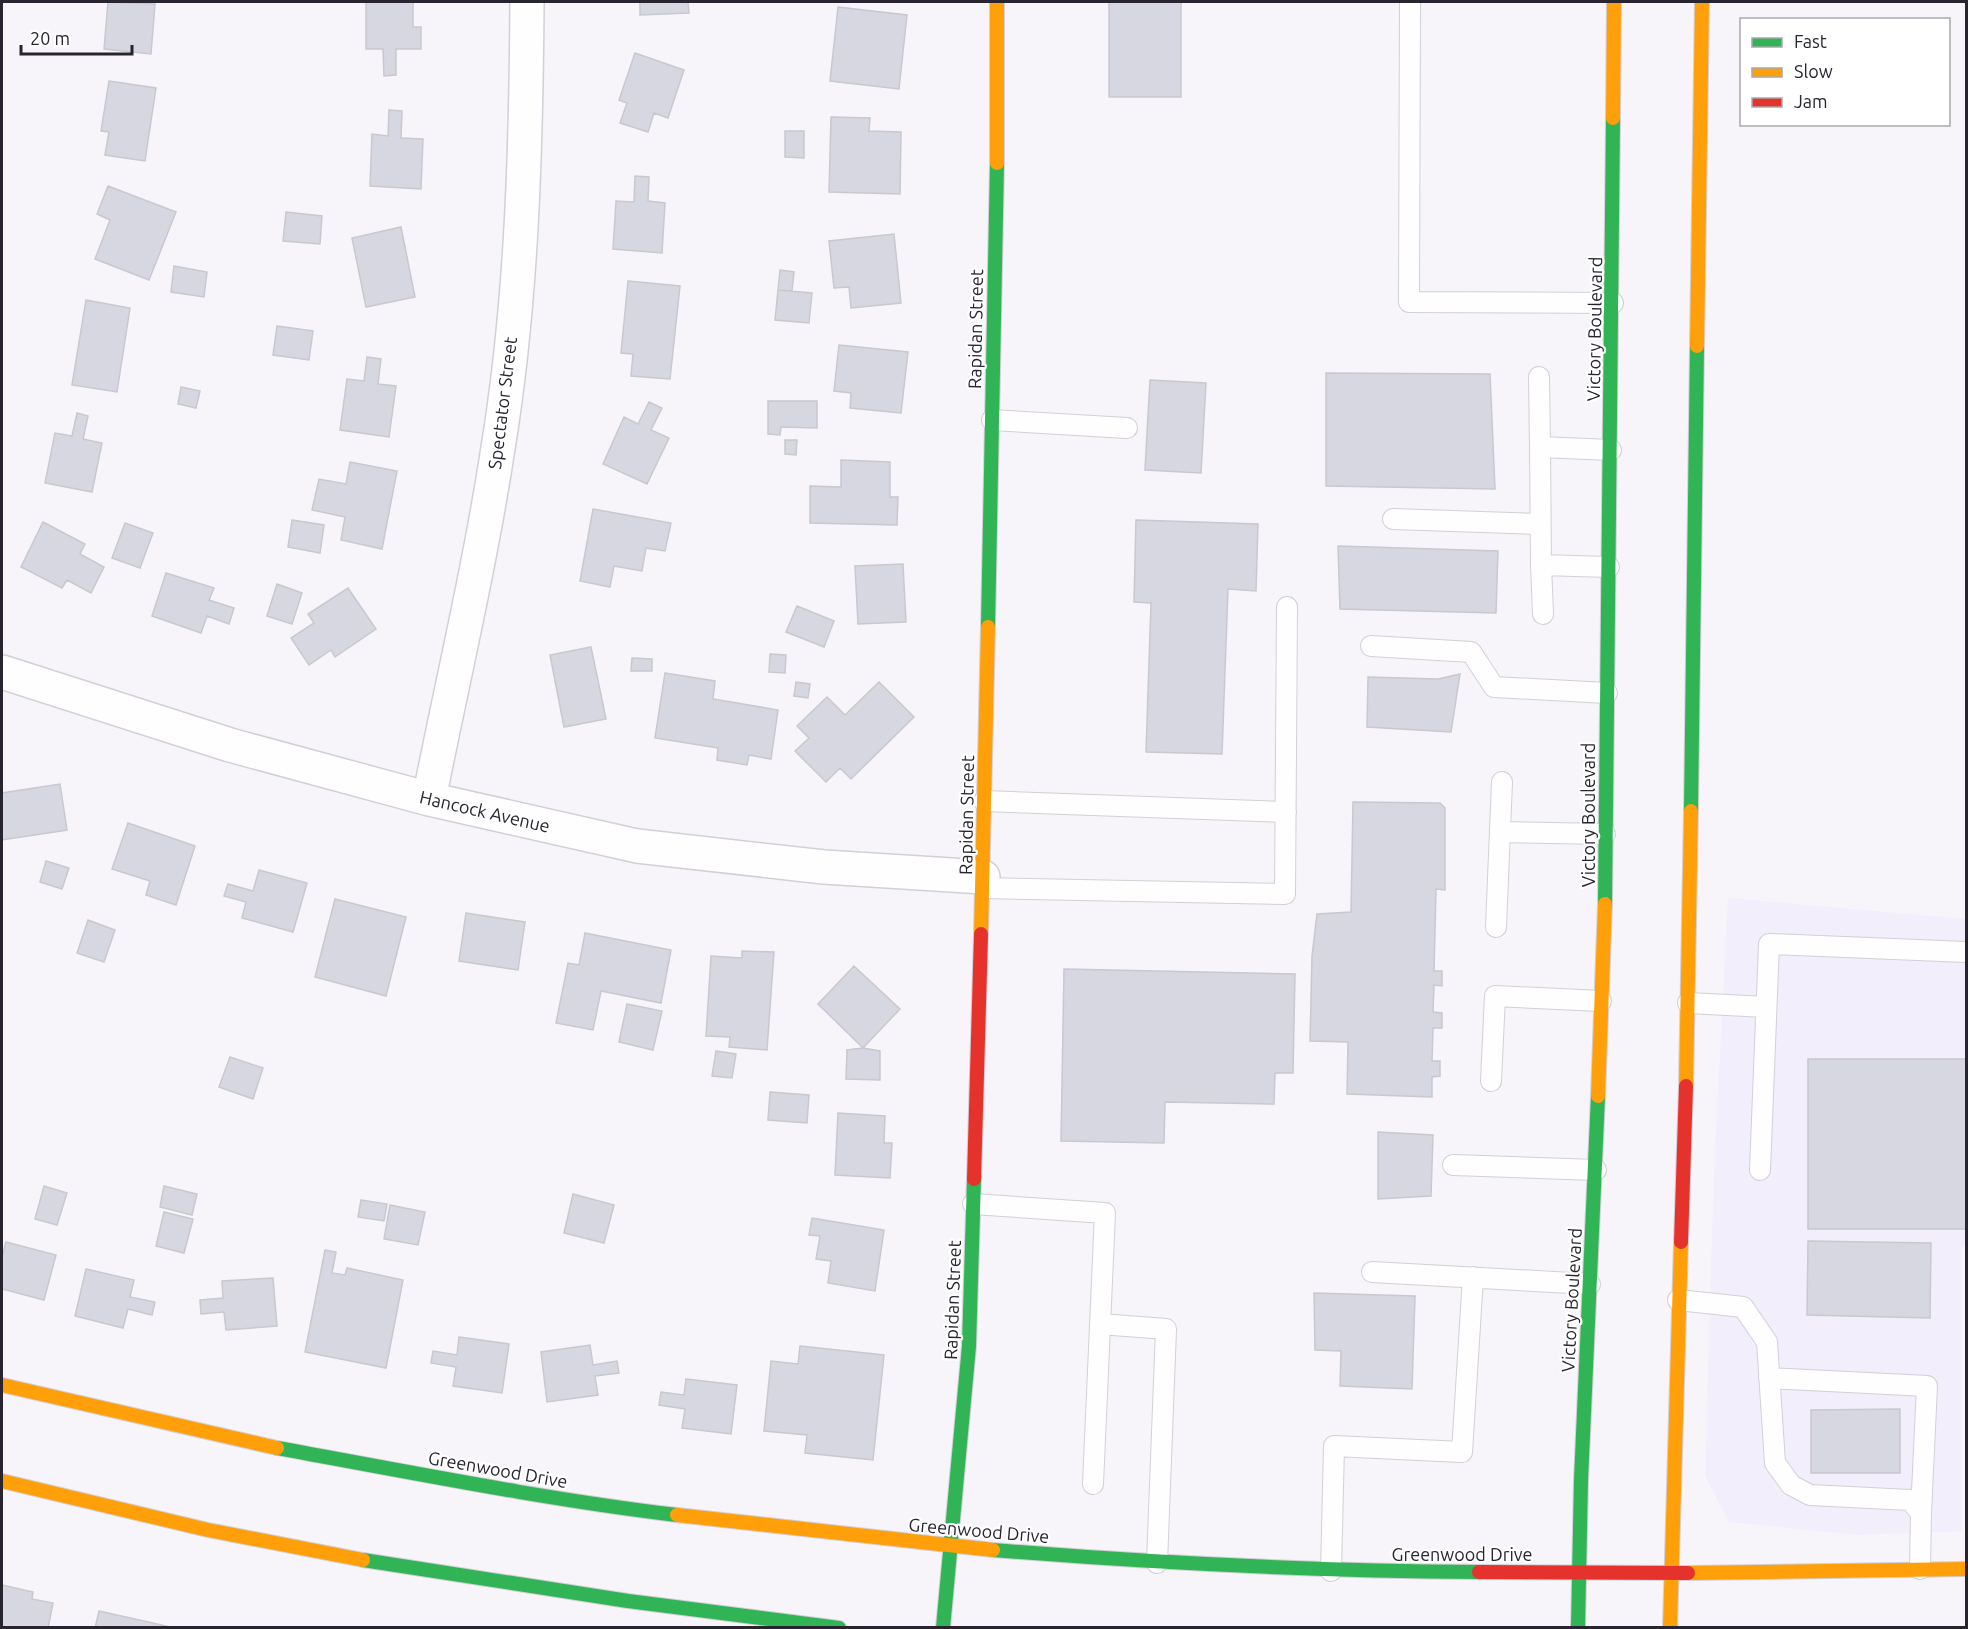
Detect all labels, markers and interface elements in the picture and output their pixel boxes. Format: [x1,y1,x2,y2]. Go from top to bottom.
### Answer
scale bar [21,18,132,56]
legend [1740,18,1950,126]
text: 20 m [30,28,70,48]
text: Fast [1794,31,1827,51]
text: Slow [1794,61,1833,81]
text: Jam [1794,91,1828,111]
street label: Victory Boulevard [1583,257,1605,401]
street label: Rapidan Street [964,269,986,389]
street label: Spectator Street [484,336,520,470]
street label: Victory Boulevard [1578,743,1598,887]
street label: Rapidan Street [955,755,977,875]
street label: Hancock Avenue [418,786,552,836]
street label: Victory Boulevard [1557,1227,1585,1373]
street label: Rapidan Street [940,1240,964,1360]
street label: Greenwood Drive [427,1447,569,1491]
street label: Greenwood Drive [908,1514,1050,1546]
street label: Greenwood Drive [1391,1544,1533,1564]

